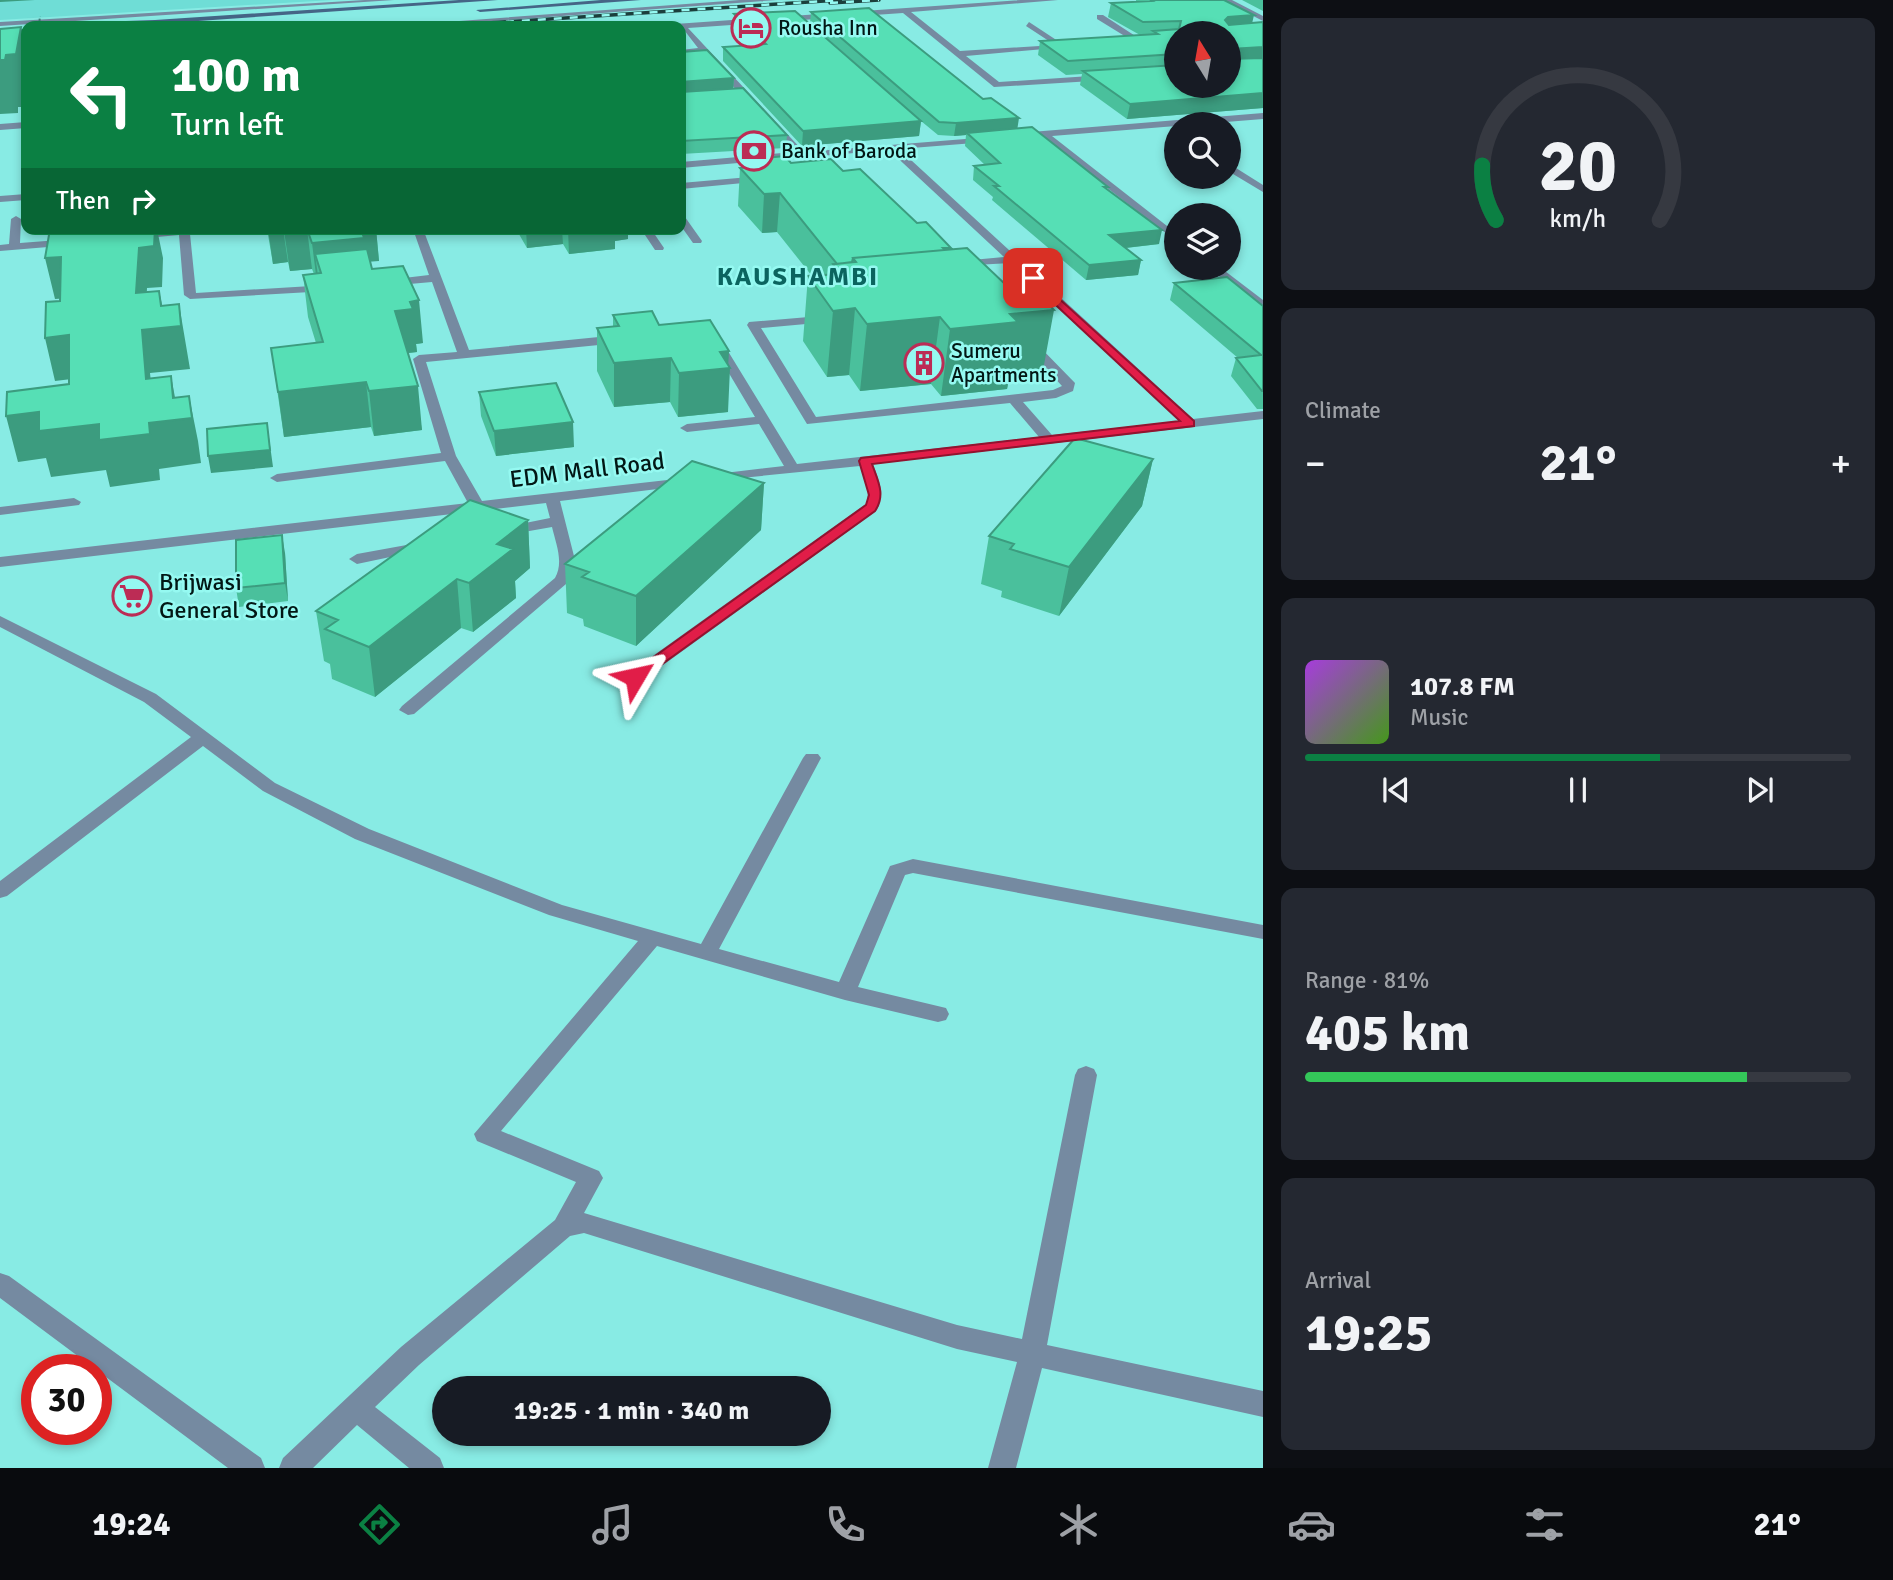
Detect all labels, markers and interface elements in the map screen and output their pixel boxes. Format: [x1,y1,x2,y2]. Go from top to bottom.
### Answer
hotel icon: Rousha Inn [730,7,772,49]
place label: Rousha Inn [778,15,878,41]
north arrow [1164,21,1241,98]
map controls [1164,21,1241,280]
text: 100 m [171,45,301,105]
icon: left [56,49,147,140]
text: Turn left [171,105,284,144]
button: search [1164,112,1241,189]
text: 20 [1539,122,1617,211]
bank icon: Bank of Baroda [733,130,775,172]
place label: Bank of Baroda [781,138,917,164]
icon: right [124,182,162,220]
text: Then [56,185,110,217]
button: layers [1164,203,1241,280]
text: km/h [1550,203,1606,234]
pin [1003,248,1063,308]
icon: arrive [1014,259,1052,297]
district label: KAUSHAMBI [717,261,879,293]
place label: Sumeru Apartments [951,338,1056,388]
building icon: Sumeru Apartments [903,342,945,384]
text: Climate [1305,396,1381,425]
text: 21° [1540,431,1616,495]
text: − [1305,440,1326,487]
text: + [1830,440,1851,487]
street label: EDM Mall Road [508,446,666,494]
place label: Brijwasi General Store [159,567,299,625]
supermarket icon: Brijwasi General Store [111,575,153,617]
position arrow [598,640,672,714]
text: 107.8 FM [1410,671,1515,703]
text: Music [1410,703,1468,732]
icon: previous [1377,771,1415,809]
icon: pause [1559,771,1597,809]
icon: next [1741,771,1779,809]
text: Range · 81% [1305,966,1429,995]
text: 405 km [1305,1001,1470,1065]
text: Arrival [1305,1266,1371,1295]
text: 19:25 [1305,1301,1433,1365]
speed limit sign: 30 [21,1354,112,1445]
text: 19:25 · 1 min · 340 m [514,1395,749,1427]
icon: directions [355,1500,404,1549]
icon: music [588,1500,637,1549]
icon: phone [821,1500,870,1549]
icon: climate [1054,1500,1103,1549]
icon: car [1287,1500,1336,1549]
icon: filters [1520,1500,1569,1549]
text: 19:24 [92,1505,171,1544]
text: 21° [1753,1505,1801,1544]

